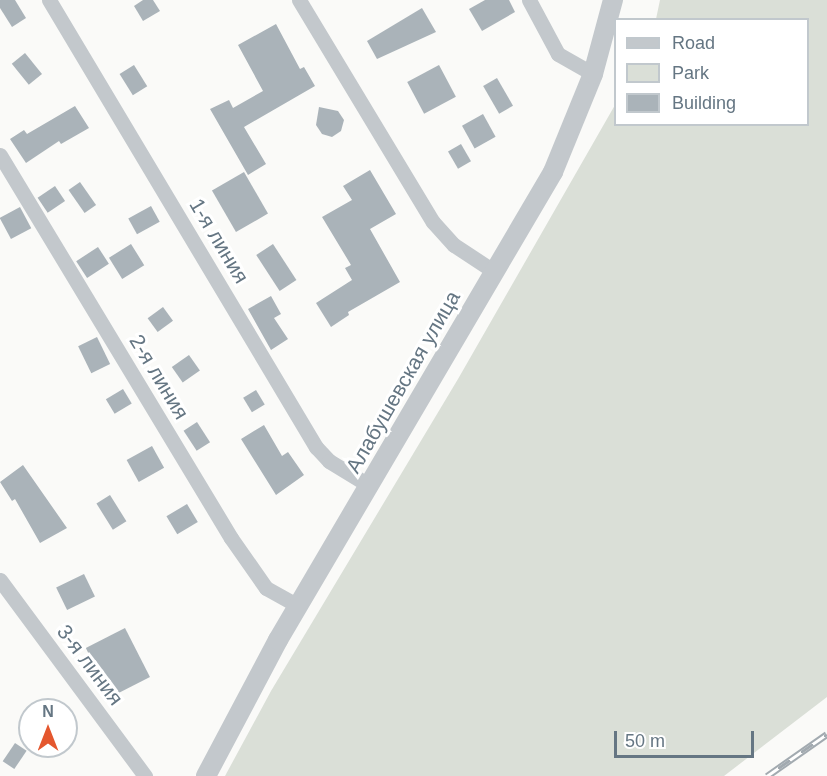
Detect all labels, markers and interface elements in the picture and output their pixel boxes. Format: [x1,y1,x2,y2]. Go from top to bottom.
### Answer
legend [614,18,809,126]
text: Road [672,33,715,53]
text: Park [672,63,709,83]
text: Building [672,93,736,113]
street label: 1-я линия [184,194,254,288]
street label: Алабушевская улица [341,286,465,478]
street label: 2-я линия [124,330,194,424]
street label: 3-я линия [51,620,129,710]
north arrow [18,698,78,758]
text: N [42,703,54,720]
scale bar [617,719,756,757]
text: 50 m [625,731,665,751]

